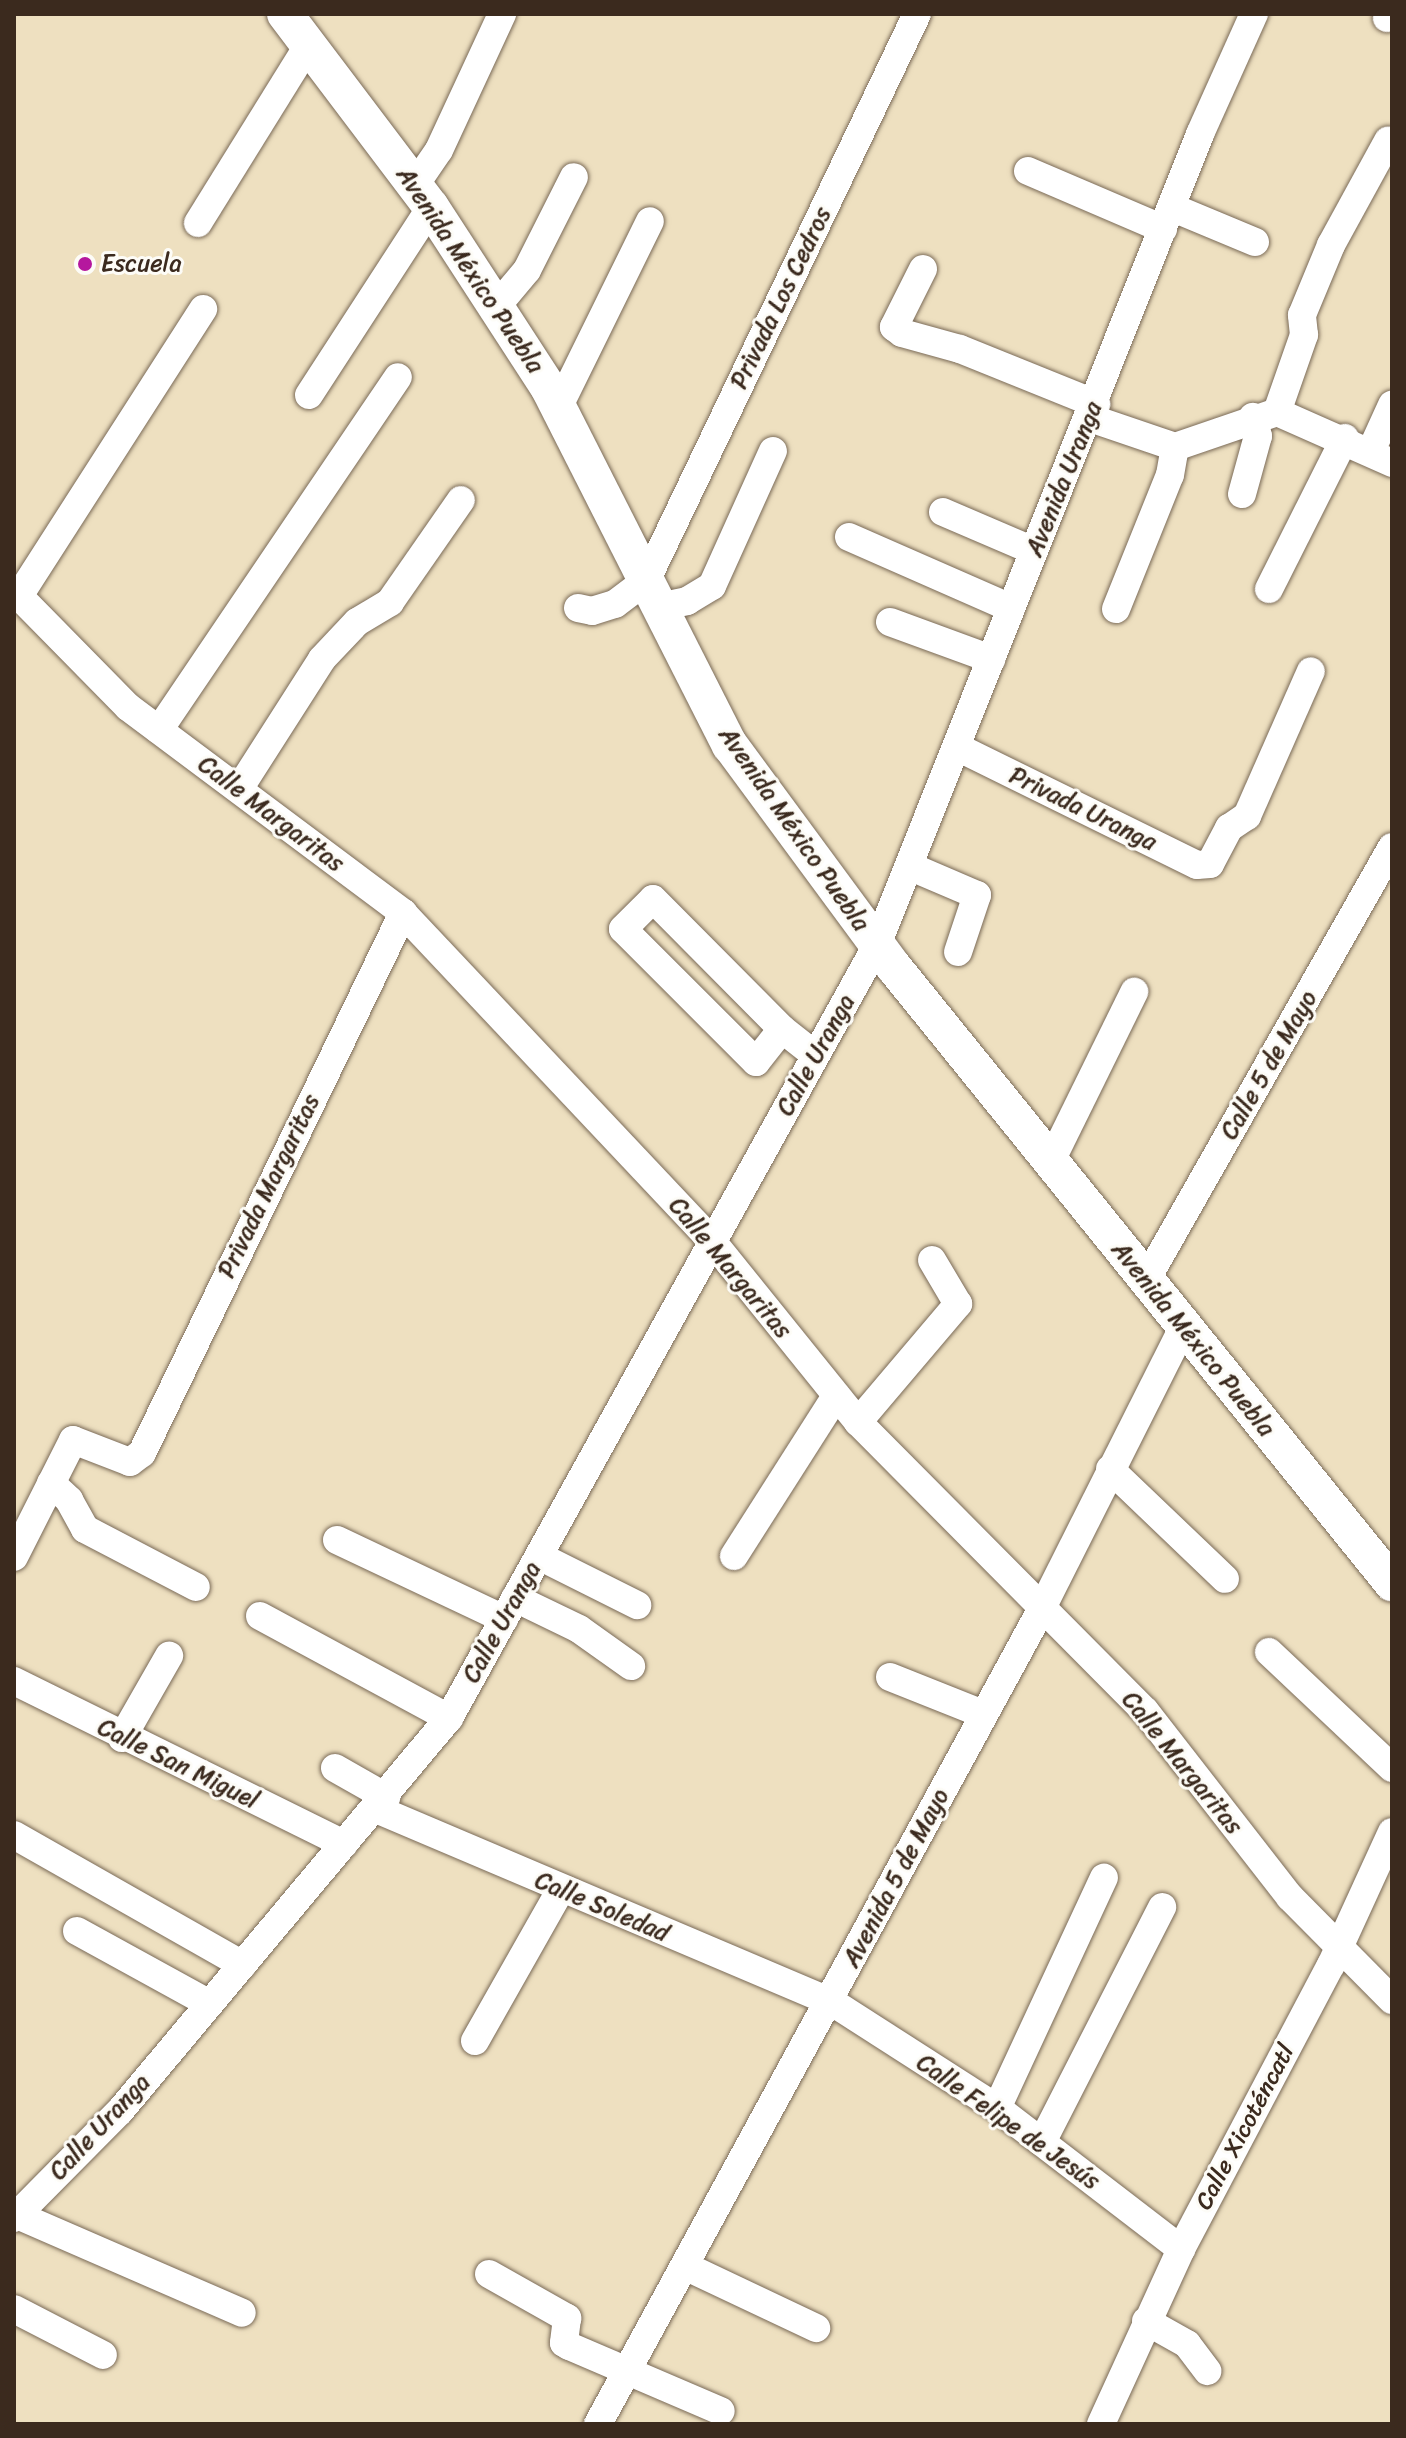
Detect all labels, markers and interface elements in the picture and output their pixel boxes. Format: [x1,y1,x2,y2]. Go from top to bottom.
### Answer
street label: Avenida México Puebla [390,161,550,379]
street label: Privada Los Cedros [725,203,837,393]
place label: Escuela [101,250,181,278]
marker: Escuela [76,255,94,273]
street label: Avenida Uranga [1020,397,1108,561]
street label: Avenida México Puebla [713,721,875,937]
street label: Calle Margaritas [192,750,350,878]
street label: Privada Uranga [1005,761,1161,857]
street label: Calle 5 de Mayo [1215,985,1323,1145]
street label: Calle Uranga [771,989,861,1121]
street label: Privada Margaritas [212,1089,326,1283]
street label: Calle Margaritas [663,1192,797,1344]
street label: Avenida México Puebla [1105,1236,1281,1442]
street label: Calle Uranga [457,1556,547,1688]
street label: Calle Margaritas [1116,1686,1248,1840]
street label: Calle San Miguel [93,1713,263,1815]
street label: Avenida 5 de Mayo [837,1784,955,1972]
street label: Calle Soledad [531,1866,673,1948]
street label: Calle Xicoténcatl [1190,2040,1300,2214]
street label: Calle Felipe de Jesús [910,2048,1106,2196]
street label: Calle Uranga [44,2068,156,2186]

